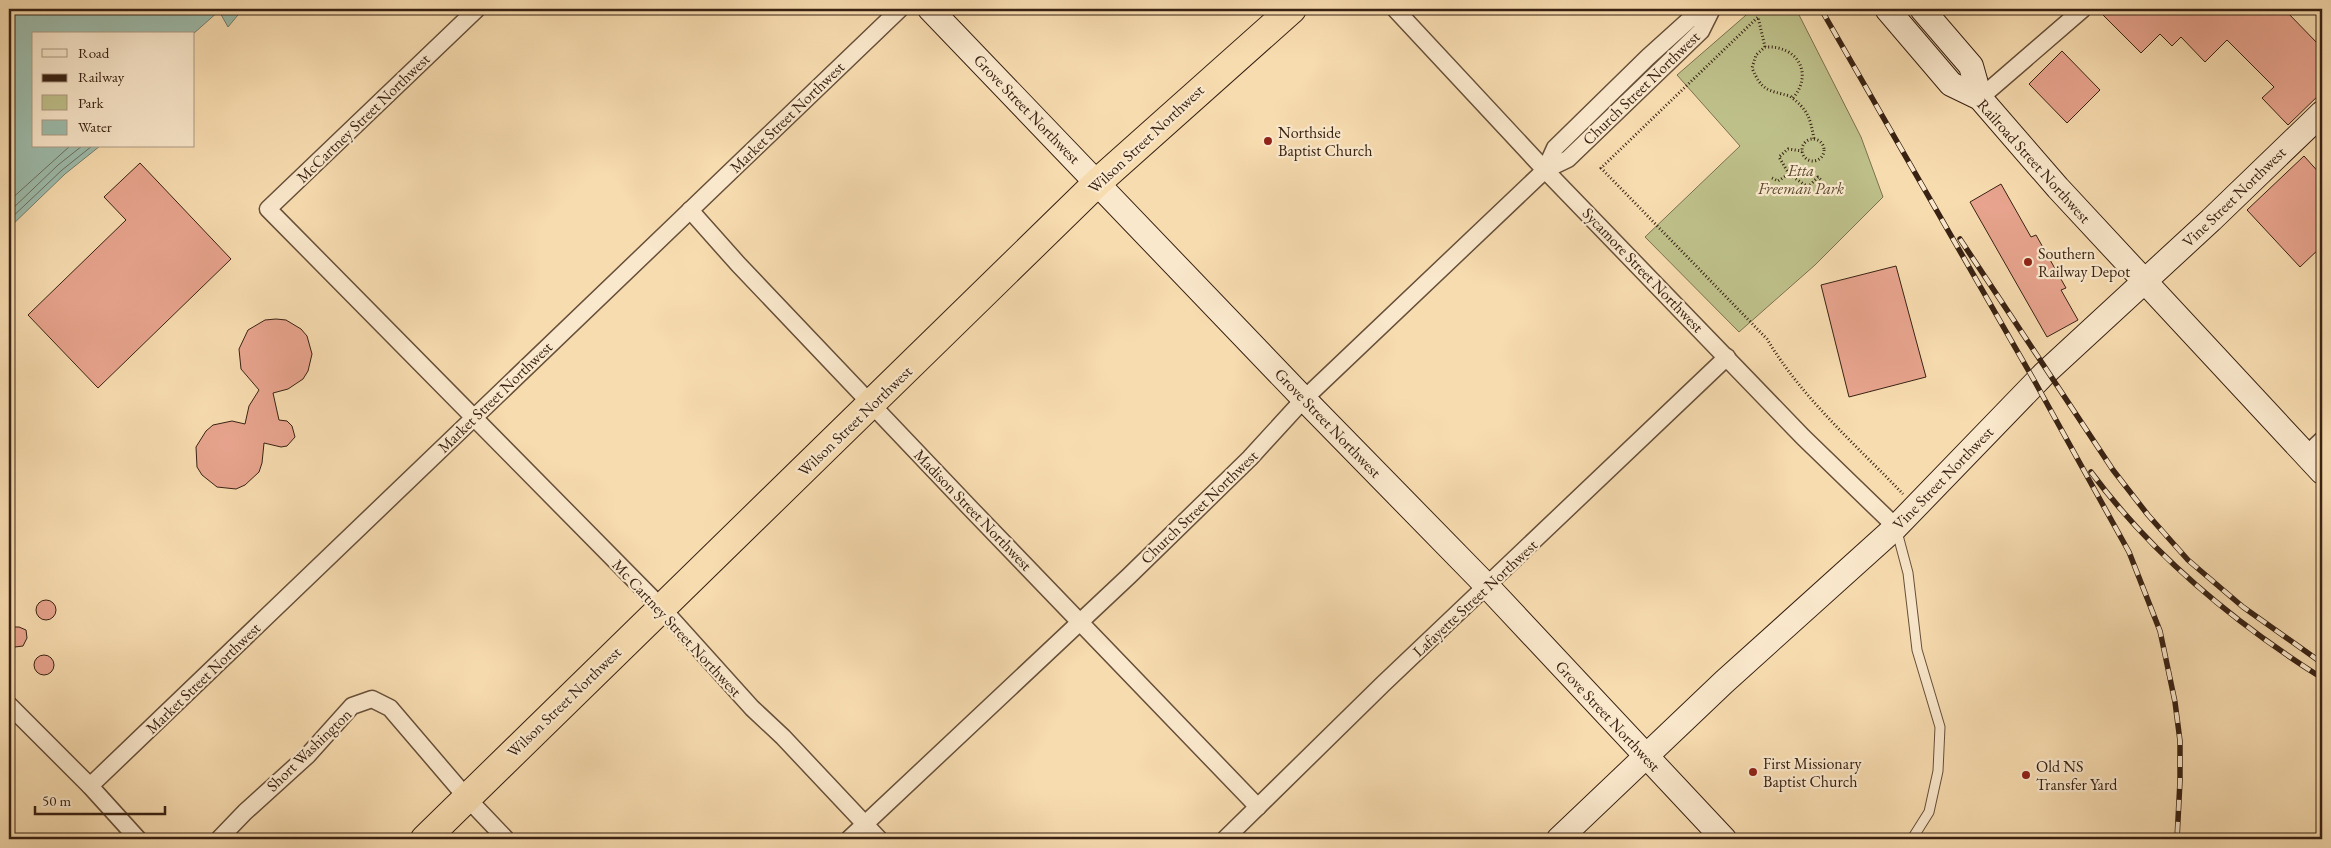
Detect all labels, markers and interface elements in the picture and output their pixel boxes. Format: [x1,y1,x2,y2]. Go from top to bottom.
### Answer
street label: Church Street Northwest [1578,26,1704,150]
legend [32,32,195,148]
text: Road [78,43,110,62]
street label: McCartney Street Northwest [292,49,434,187]
street label: Grove Street Northwest [969,50,1085,168]
street label: Market Street Northwest [725,57,849,177]
text: Railway [78,67,125,86]
street label: Wilson Street Northwest [1084,80,1208,198]
text: Park [78,93,105,112]
street label: Railroad Street Northwest [1973,94,2095,228]
text: Water [78,117,112,136]
place label: Northside Baptist Church [1278,122,1373,161]
marker: Northside Baptist Church [1262,135,1274,147]
street label: Vine Street Northwest [2178,142,2290,252]
park label: Etta Freeman Park [1757,160,1845,199]
street label: Sycamore Street Northwest [1578,203,1708,337]
place label: Southern Railway Depot [2038,243,2130,282]
marker: Southern Railway Depot [2022,256,2034,268]
street label: Market Street Northwest [433,337,557,457]
street label: Wilson Street Northwest [793,361,917,481]
street label: Grove Street Northwest [1270,364,1386,482]
street label: Vine Street Northwest [1888,422,1998,534]
street label: Madison Street Northwest [909,445,1037,575]
street label: Church Street Northwest [1136,445,1262,569]
street label: Lafayette Street Northwest [1408,535,1542,661]
street label: Mc Cartney Street Northwest [608,555,746,701]
street label: Market Street Northwest [141,618,265,738]
street label: Wilson Street Northwest [502,642,626,762]
street label: Grove Street Northwest [1551,656,1665,776]
street label: Short Washington [262,704,357,796]
place label: First Missionary Baptist Church [1763,753,1863,792]
place label: Old NS Transfer Yard [2036,756,2118,795]
marker: First Missionary Baptist Church [1747,766,1759,778]
marker: Old NS Transfer Yard [2020,769,2032,781]
scale bar [35,783,165,815]
text: 50 m [42,791,71,810]

